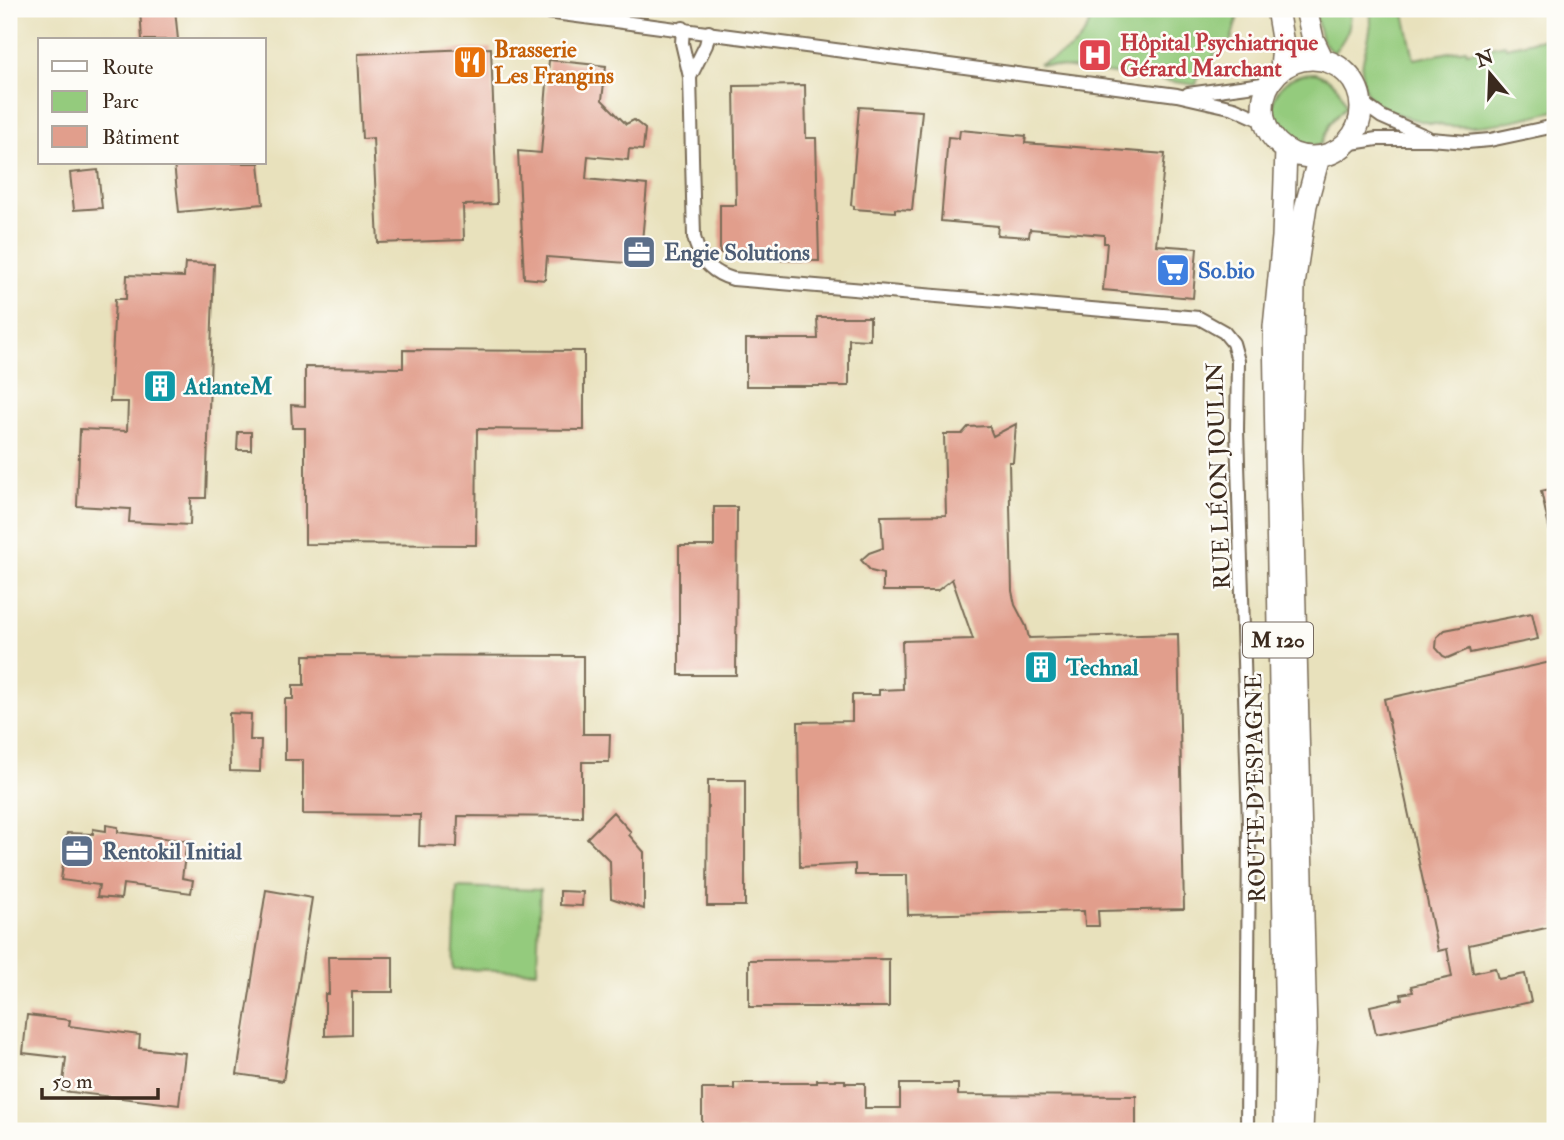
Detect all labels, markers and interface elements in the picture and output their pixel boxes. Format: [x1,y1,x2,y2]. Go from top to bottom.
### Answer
place label: Hôpital Psychiatrique Gérard Marchant [1120,28,1318,83]
place label: Brasserie Les Frangins [494,35,614,91]
hospital icon: Hôpital Psychiatrique Gérard Marchant [1076,36,1114,74]
legend [38,38,266,164]
north arrow [1456,38,1526,108]
restaurant icon: Brasserie Les Frangins [451,43,489,81]
text: N [1472,44,1498,73]
text: Route [102,54,154,81]
text: Parc [102,88,139,115]
text: Bâtiment [102,124,179,151]
office icon: Engie Solutions [620,233,658,271]
place label: Engie Solutions [664,238,810,268]
supermarket icon: So.bio [1154,251,1192,289]
place label: So.bio [1198,256,1255,285]
street label: RUE LÉON JOULIN [1200,362,1237,590]
building icon: AtlanteM [141,367,179,405]
place label: AtlanteM [183,372,272,401]
road number: M 120 [1243,622,1313,658]
building icon: Technal [1022,648,1060,686]
place label: Technal [1065,653,1139,682]
street label: ROUTE D'ESPAGNE [1239,673,1272,903]
office icon: Rentokil Initial [58,832,96,870]
place label: Rentokil Initial [102,837,243,866]
scale bar [42,1056,158,1100]
text: 50 m [52,1068,93,1095]

